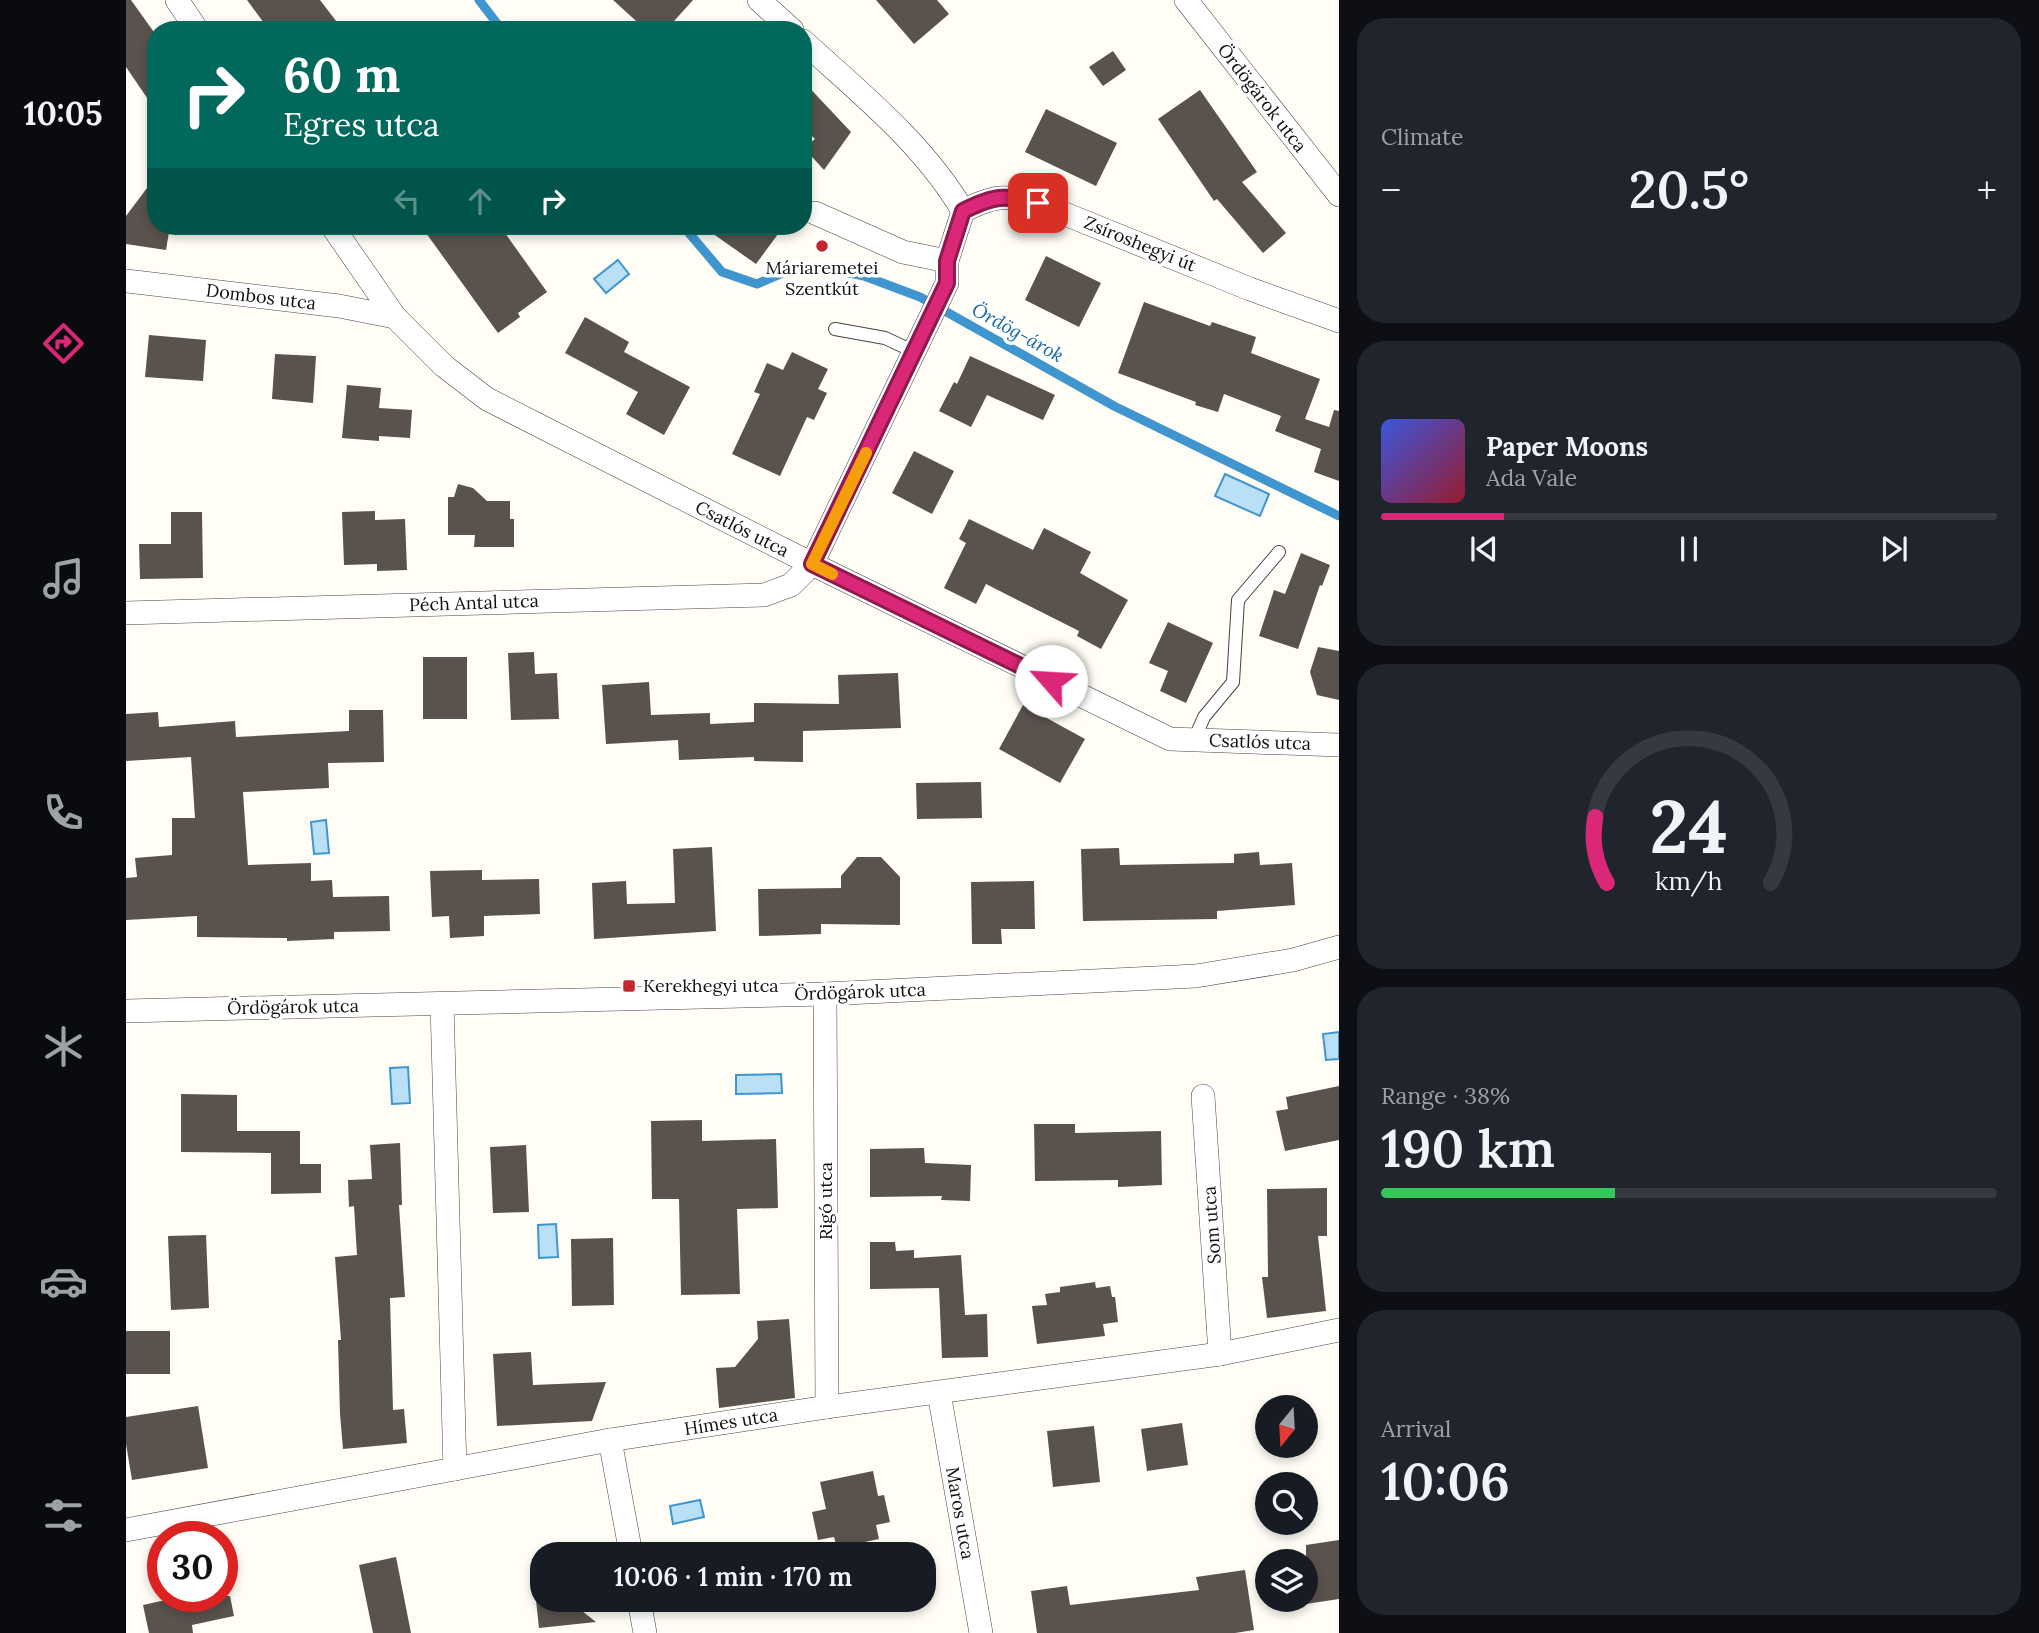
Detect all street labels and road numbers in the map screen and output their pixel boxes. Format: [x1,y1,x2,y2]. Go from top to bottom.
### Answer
street label: Ördögárok utca [1213,39,1312,157]
street label: Zsíroshegyi út [1081,211,1200,276]
street label: Dombos utca [205,278,317,315]
street label: Csatlós utca [692,495,793,562]
street label: Péch Antal utca [409,589,539,616]
street label: Csatlós utca [1209,728,1311,755]
street label: Ördögárok utca [794,978,926,1005]
street label: Ördögárok utca [227,994,359,1019]
street label: Rigó utca [814,1162,837,1240]
street label: Som utca [1197,1185,1226,1265]
street label: Hímes utca [682,1403,779,1440]
street label: Maros utca [941,1465,980,1561]

